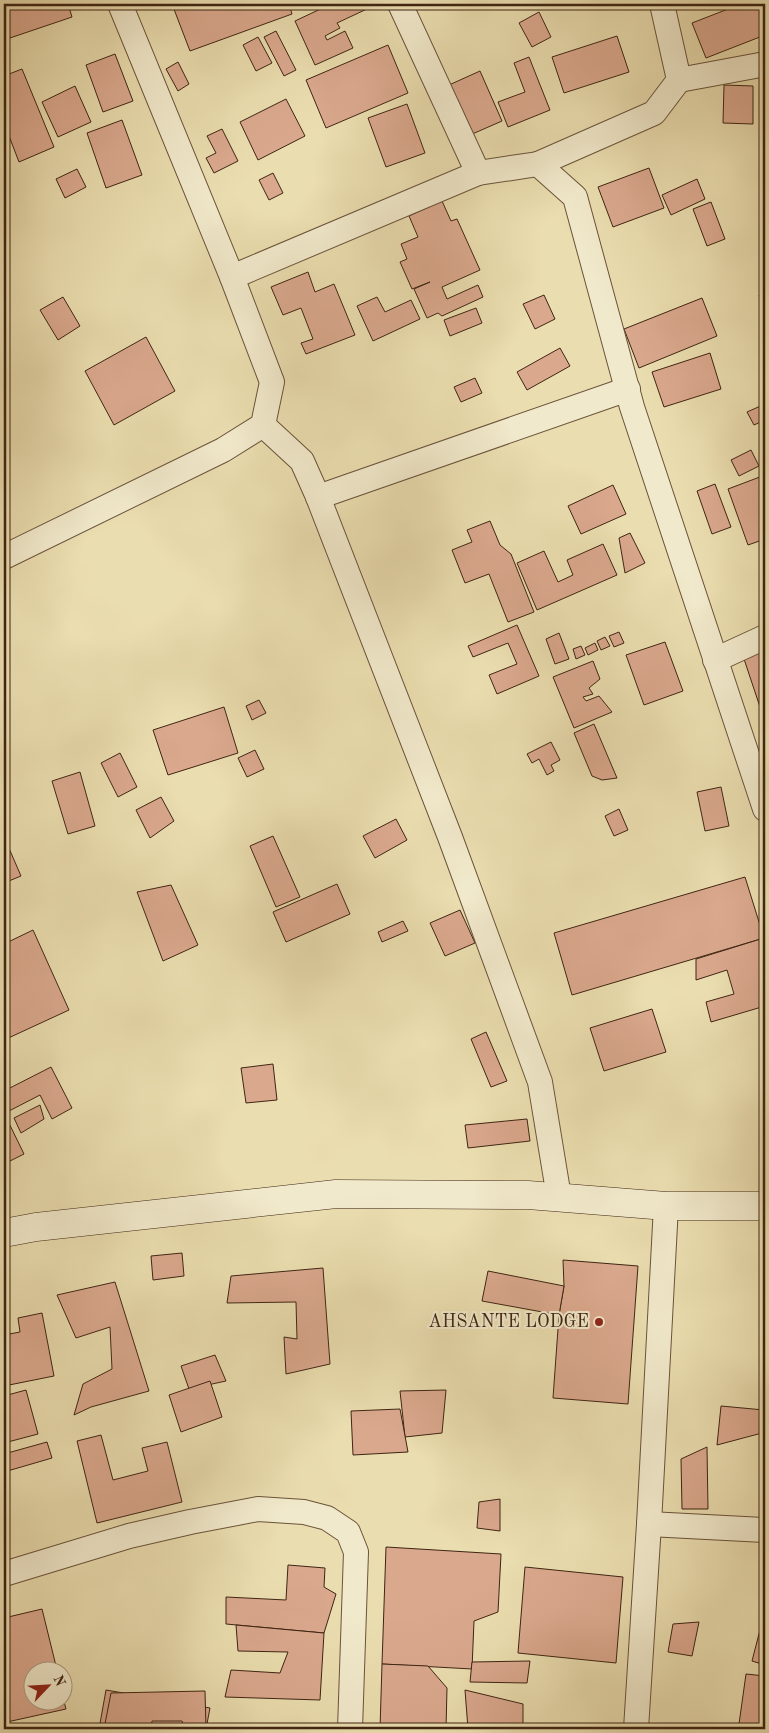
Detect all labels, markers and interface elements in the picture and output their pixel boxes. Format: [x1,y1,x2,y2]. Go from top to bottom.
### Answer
place label: AHSANTE LODGE [428,1313,589,1331]
marker: AHSANTE LODGE [593,1316,605,1328]
north arrow [22,1660,72,1710]
text: N [50,1673,68,1689]

